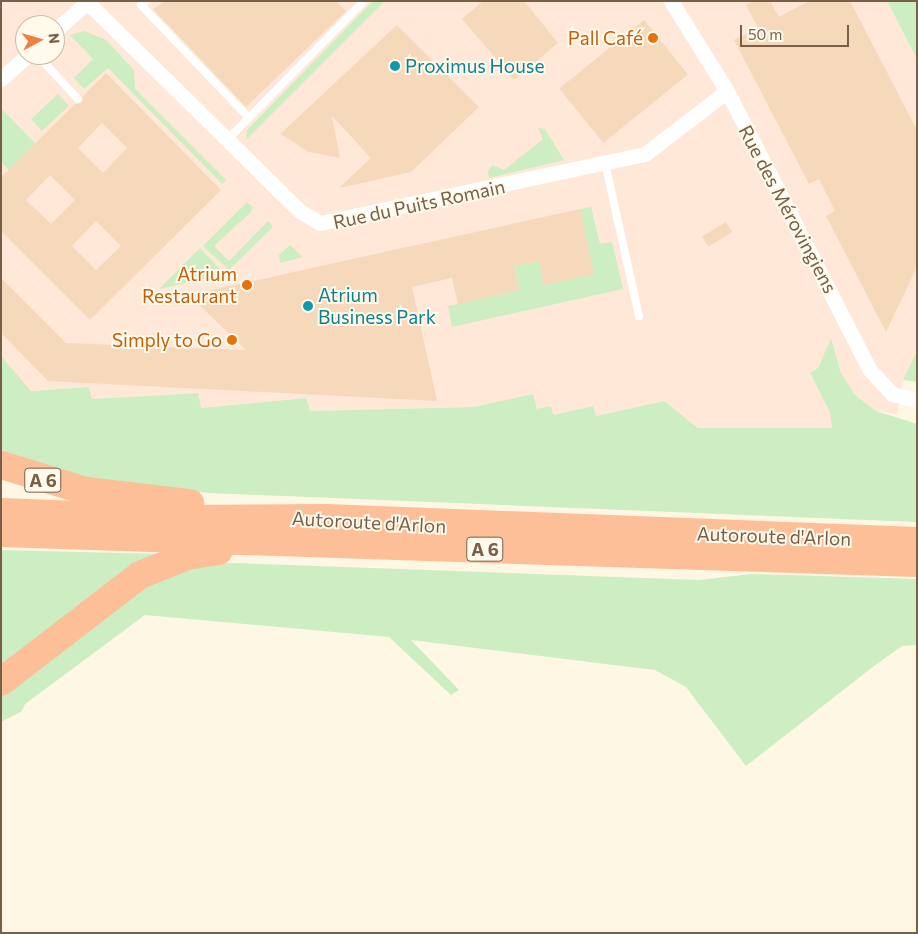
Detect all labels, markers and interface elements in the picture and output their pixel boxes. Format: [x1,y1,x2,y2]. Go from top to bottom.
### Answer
north arrow [15,15,65,65]
scale bar [743,15,852,47]
text: 50 m [748,25,782,43]
place label: Pall Café [568,27,643,49]
text: N [45,32,63,45]
marker: Pall Café [647,32,659,44]
place label: Proximus House [405,55,544,77]
marker: Proximus House [389,60,401,72]
street label: Rue des Mérovingiens [734,121,842,297]
street label: Rue du Puits Romain [331,175,507,233]
place label: Atrium Restaurant [142,263,237,307]
marker: Atrium Restaurant [241,279,253,291]
place label: Atrium Business Park [318,284,436,328]
marker: Atrium Business Park [302,300,314,312]
place label: Simply to Go [112,329,222,351]
marker: Simply to Go [226,334,238,346]
road number: A 6 [24,464,62,496]
street label: Autoroute d'Arlon [291,507,447,537]
street label: Autoroute d'Arlon [696,522,852,550]
road number: A 6 [466,534,504,564]

